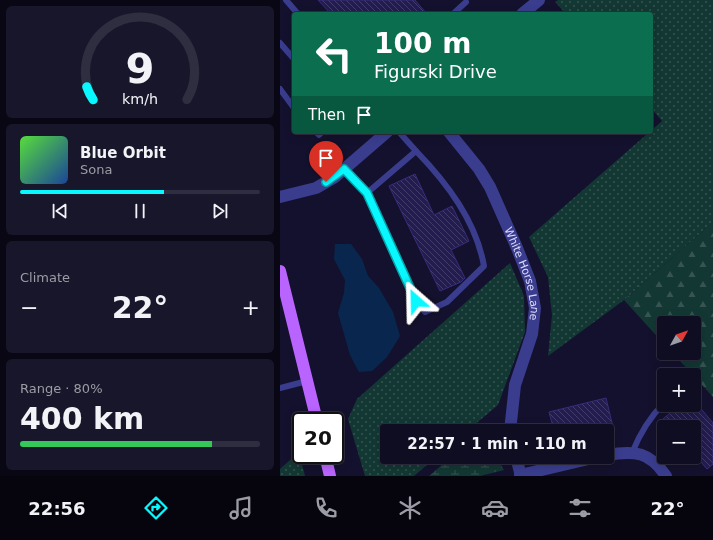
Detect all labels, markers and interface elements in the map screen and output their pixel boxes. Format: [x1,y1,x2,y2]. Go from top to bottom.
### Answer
text: 100 m [374,27,471,60]
icon: left [308,28,360,80]
text: 9 [126,44,154,93]
text: Figurski Drive [374,61,497,82]
text: km/h [122,90,158,106]
icon: arrive [353,104,375,126]
text: Then [308,106,345,124]
pin [309,141,343,182]
text: Blue Orbit [80,144,166,162]
icon: arrive [315,147,337,169]
text: Sona [80,162,112,177]
icon: previous [49,200,71,222]
icon: pause [129,200,151,222]
icon: next [209,200,231,222]
street label: White Horse Lane [502,225,541,321]
text: Climate [20,270,70,285]
position arrow [395,280,437,322]
text: 22° [112,290,168,325]
text: − [20,295,38,320]
text: + [242,295,260,320]
north arrow [657,316,701,360]
map controls [657,316,701,464]
button: + [657,368,701,412]
text: Range · 80% [20,381,103,396]
text: 400 km [20,401,144,436]
speed limit sign: 20 [292,412,344,464]
button: − [657,420,701,464]
text: 22:57 · 1 min · 110 m [407,435,587,453]
icon: directions [142,494,170,522]
icon: music [227,494,255,522]
icon: phone [312,494,340,522]
icon: climate [396,494,424,522]
icon: car [481,494,509,522]
icon: filters [566,494,594,522]
text: 22:56 [28,498,86,519]
text: 22° [651,498,685,519]

